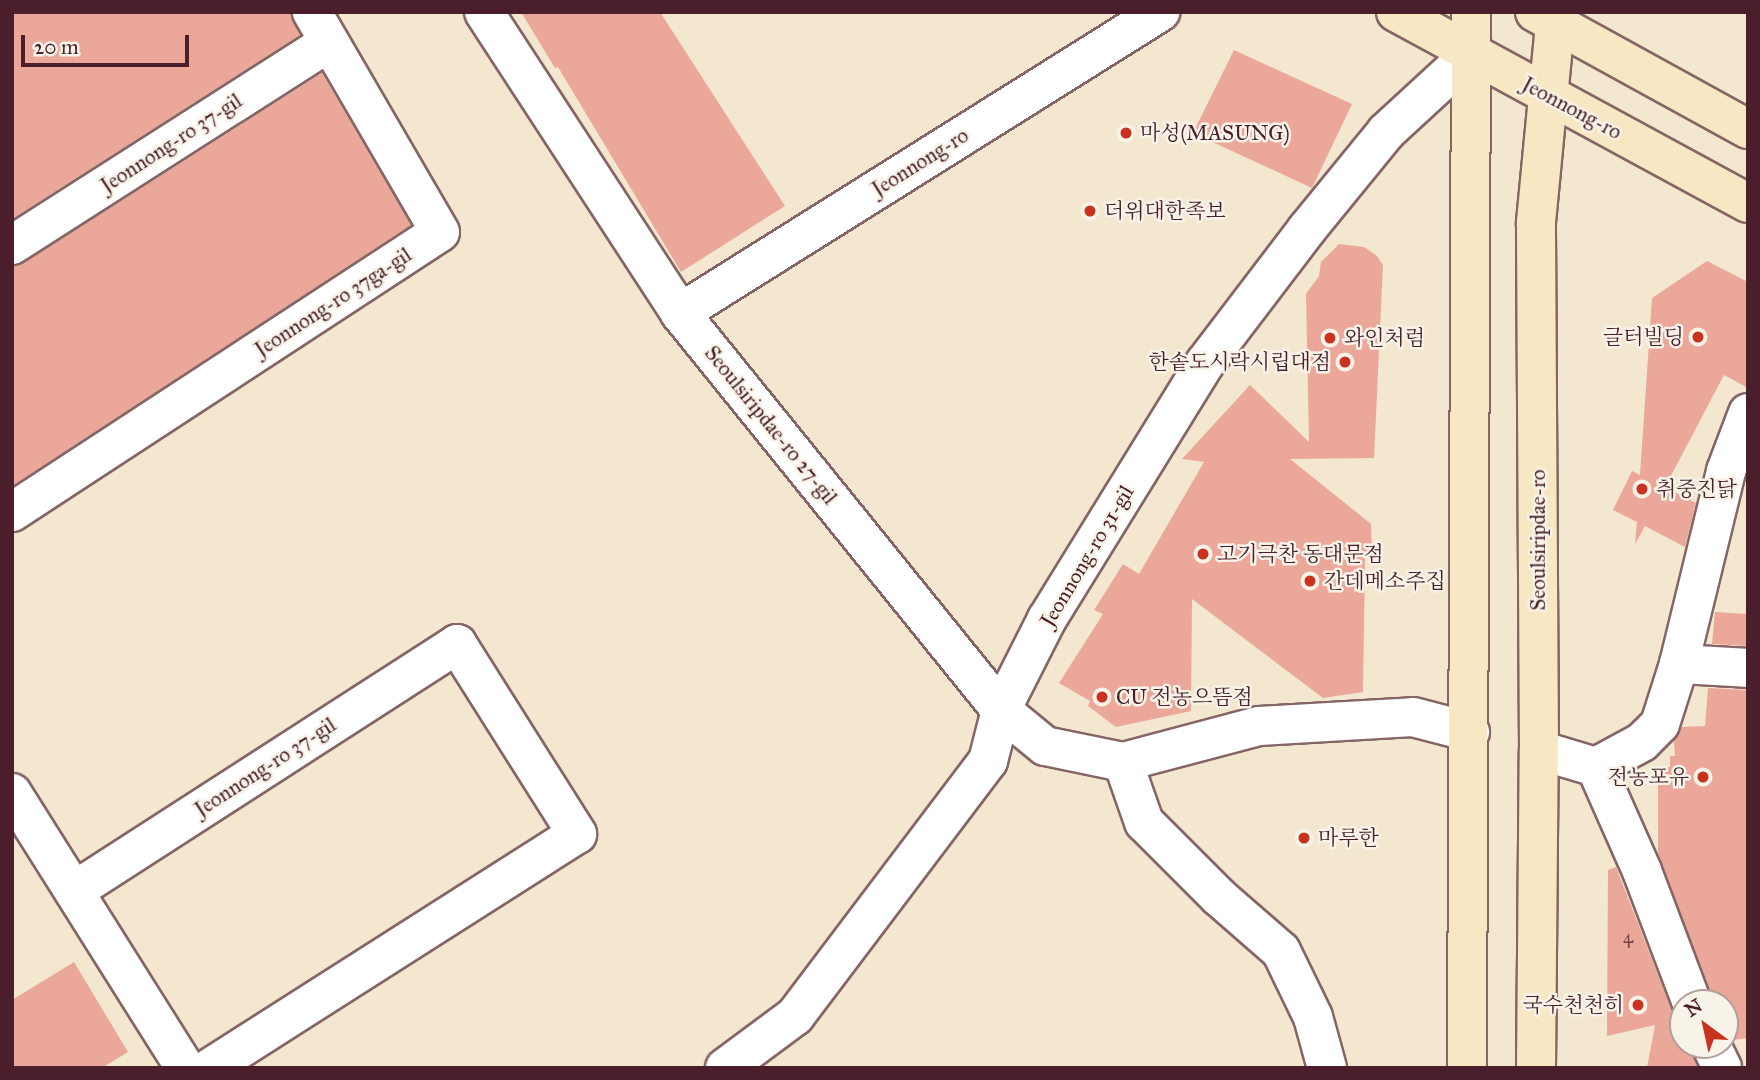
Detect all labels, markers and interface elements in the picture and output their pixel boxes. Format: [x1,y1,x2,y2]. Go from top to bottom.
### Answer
scale bar [24,21,192,65]
text: 20 m [34,34,79,60]
street label: Jeonnong-ro [1518,71,1626,145]
street label: Jeonnong-ro 37-gil [96,88,246,198]
place label: 마성(MASUNG) [1140,120,1290,146]
street label: Jeonnong-ro [867,122,973,202]
marker: 마성(MASUNG) [1118,125,1134,141]
place label: 더위대한족보 [1104,198,1226,224]
marker: 더위대한족보 [1082,203,1098,219]
street label: Jeonnong-ro 37ga-gil [250,242,416,362]
place label: 글터빌딩 [1603,324,1684,350]
place label: 와인처럼 [1344,325,1425,351]
marker: 글터빌딩 [1690,329,1706,345]
marker: 와인처럼 [1322,330,1338,346]
street label: Seoulsiripdae-ro 27-gil [699,341,843,509]
place label: 한솥도시락시립대점 [1148,349,1331,375]
marker: 한솥도시락시립대점 [1337,354,1353,370]
street label: Seoulsiripdae-ro [1525,469,1551,611]
place label: 취중진닭 [1656,476,1737,502]
street label: Jeonnong-ro 31-gil [1035,481,1139,631]
marker: 취중진닭 [1634,481,1650,497]
place label: 고기극찬 동대문점 [1217,541,1384,567]
marker: 고기극찬 동대문점 [1195,546,1211,562]
place label: 간데메소주집 [1324,568,1446,594]
marker: 간데메소주집 [1302,573,1318,589]
place label: CU 전농으뜸점 [1116,684,1253,710]
marker: CU 전농으뜸점 [1094,689,1110,705]
street label: Jeonnong-ro 37-gil [190,712,340,822]
place label: 전농포유 [1608,764,1689,790]
marker: 전농포유 [1695,769,1711,785]
place label: 마루한 [1318,825,1379,851]
marker: 마루한 [1296,830,1312,846]
house number: 4 [1623,926,1633,948]
north arrow [1669,989,1739,1059]
place label: 국수천천히 [1523,992,1624,1018]
text: N [1680,994,1706,1022]
marker: 국수천천히 [1630,997,1646,1013]

